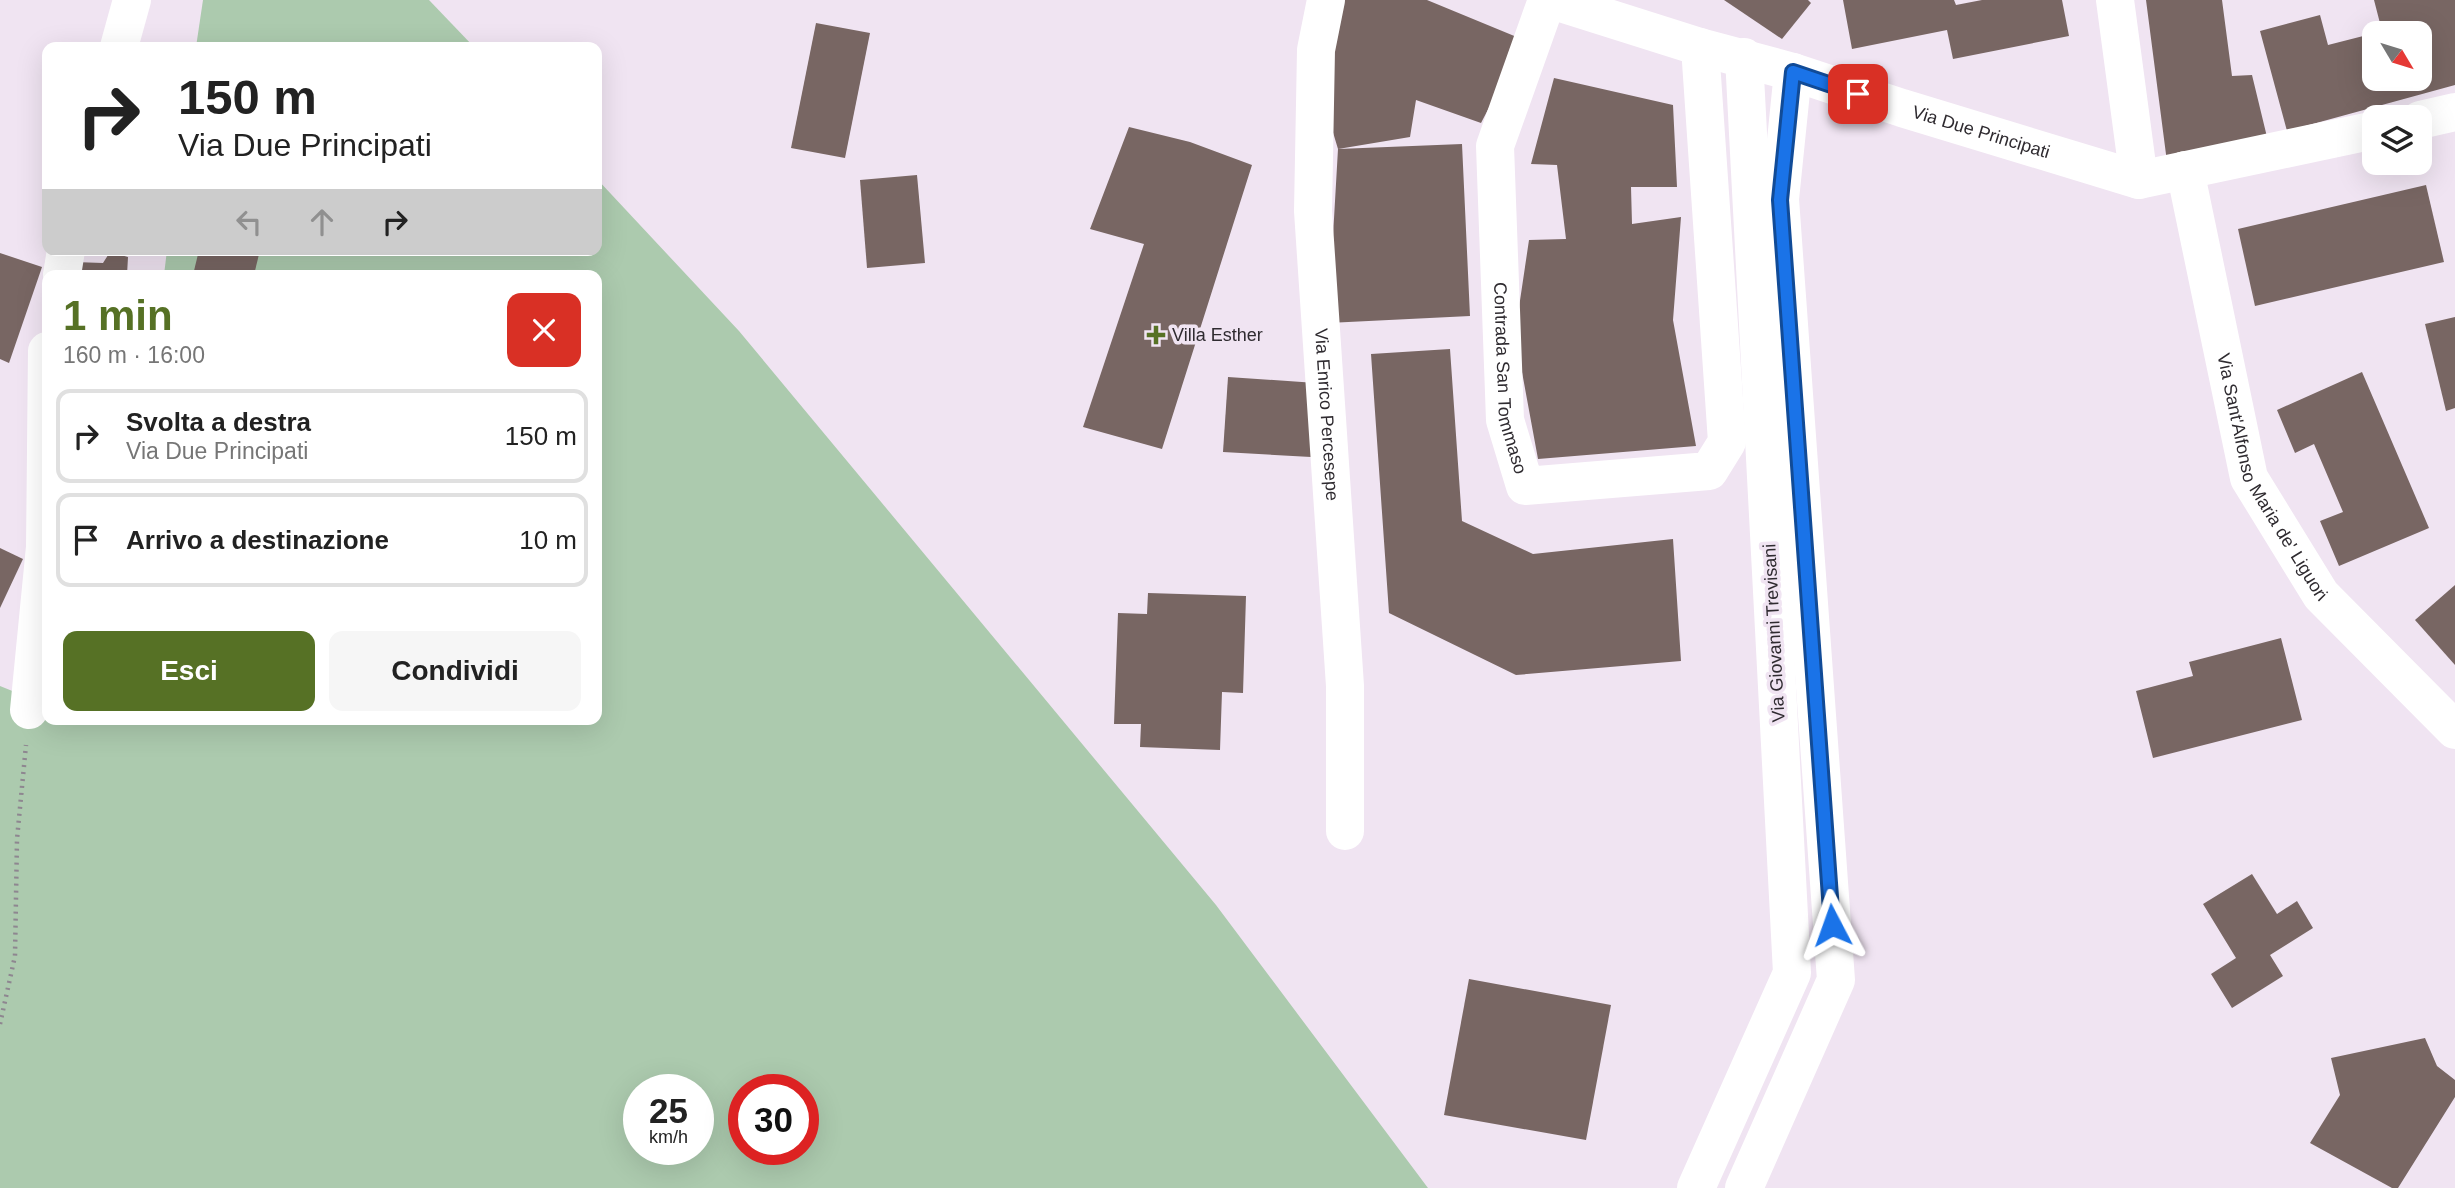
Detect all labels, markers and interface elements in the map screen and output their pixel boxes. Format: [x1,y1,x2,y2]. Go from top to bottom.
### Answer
north arrow [2362,21,2432,91]
map controls [2362,21,2432,175]
pin [1828,64,1888,124]
icon: right [63,70,154,161]
text: 150 m [178,70,317,124]
icon: arrive [1839,75,1877,113]
street label: Via Due Principati [1910,102,2052,162]
button: layers [2362,105,2432,175]
text: Via Due Principati [178,127,432,163]
icon: left [230,203,268,241]
icon: ahead [303,203,341,241]
icon: right [376,203,414,241]
street label: Contrada San Tommaso [1490,282,1531,476]
text: 1 min [63,292,173,339]
button: close [507,293,581,367]
marker: Villa Esther [1146,325,1166,345]
place label: Villa Esther [1172,325,1263,345]
street label: Via Enrico Percesepe [1311,328,1342,501]
text: 160 m · 16:00 [63,342,205,368]
street label: Via Sant'Alfonso Maria de' Liguori [2213,352,2331,605]
text: Svolta a destra [126,407,311,437]
icon: right [67,417,105,455]
text: 150 m [505,421,577,451]
text: Via Due Principati [126,438,308,464]
icon: arrive [67,521,105,559]
text: Arrivo a destinazione [126,525,389,555]
text: 10 m [519,525,577,555]
street label: Via Giovanni Trevisani [1759,543,1789,723]
button: Esci [63,631,315,711]
button: Condividi [329,631,581,711]
position arrow [1795,888,1869,962]
speed limit sign: 30 [728,1074,819,1165]
text: 25 [649,1091,688,1130]
text: km/h [649,1127,688,1147]

